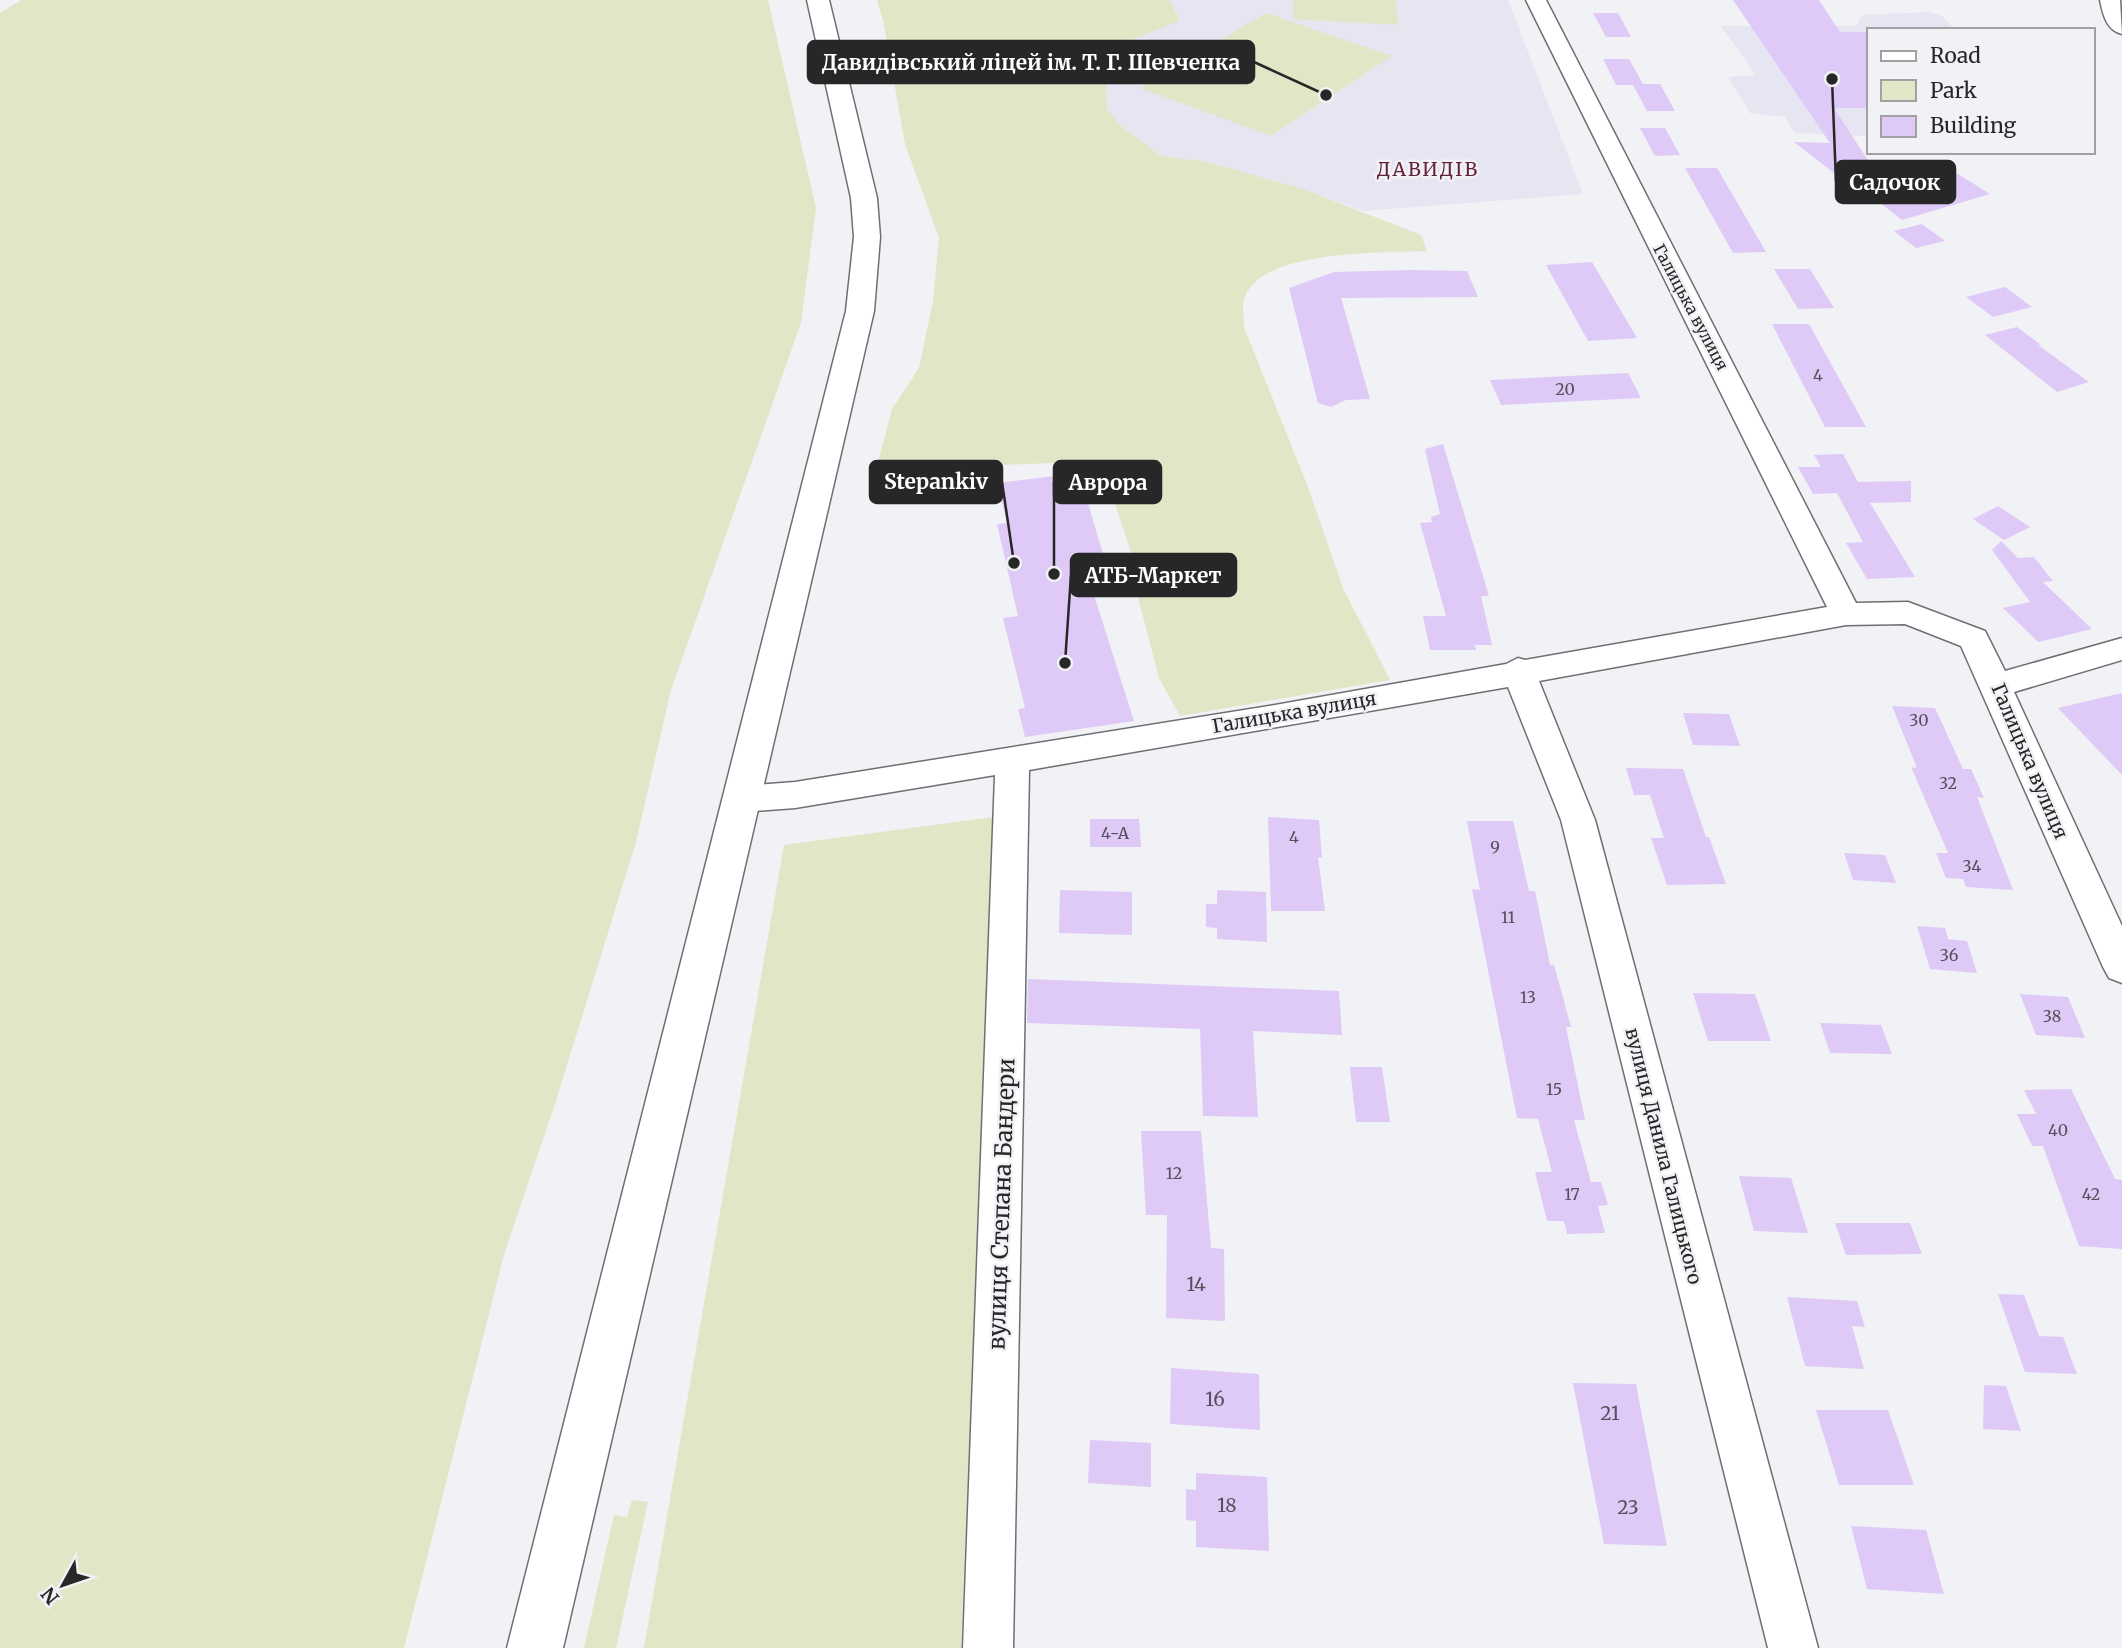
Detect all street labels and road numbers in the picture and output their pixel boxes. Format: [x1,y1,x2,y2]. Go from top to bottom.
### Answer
street label: Галицька вулиця [1649,240,1733,374]
street label: Галицька вулиця [1986,680,2074,842]
street label: Галицька вулиця [1210,686,1378,738]
street label: вулиця Данила Галицького [1620,1025,1708,1287]
street label: вулиця Степана Бандери [981,1058,1021,1350]

